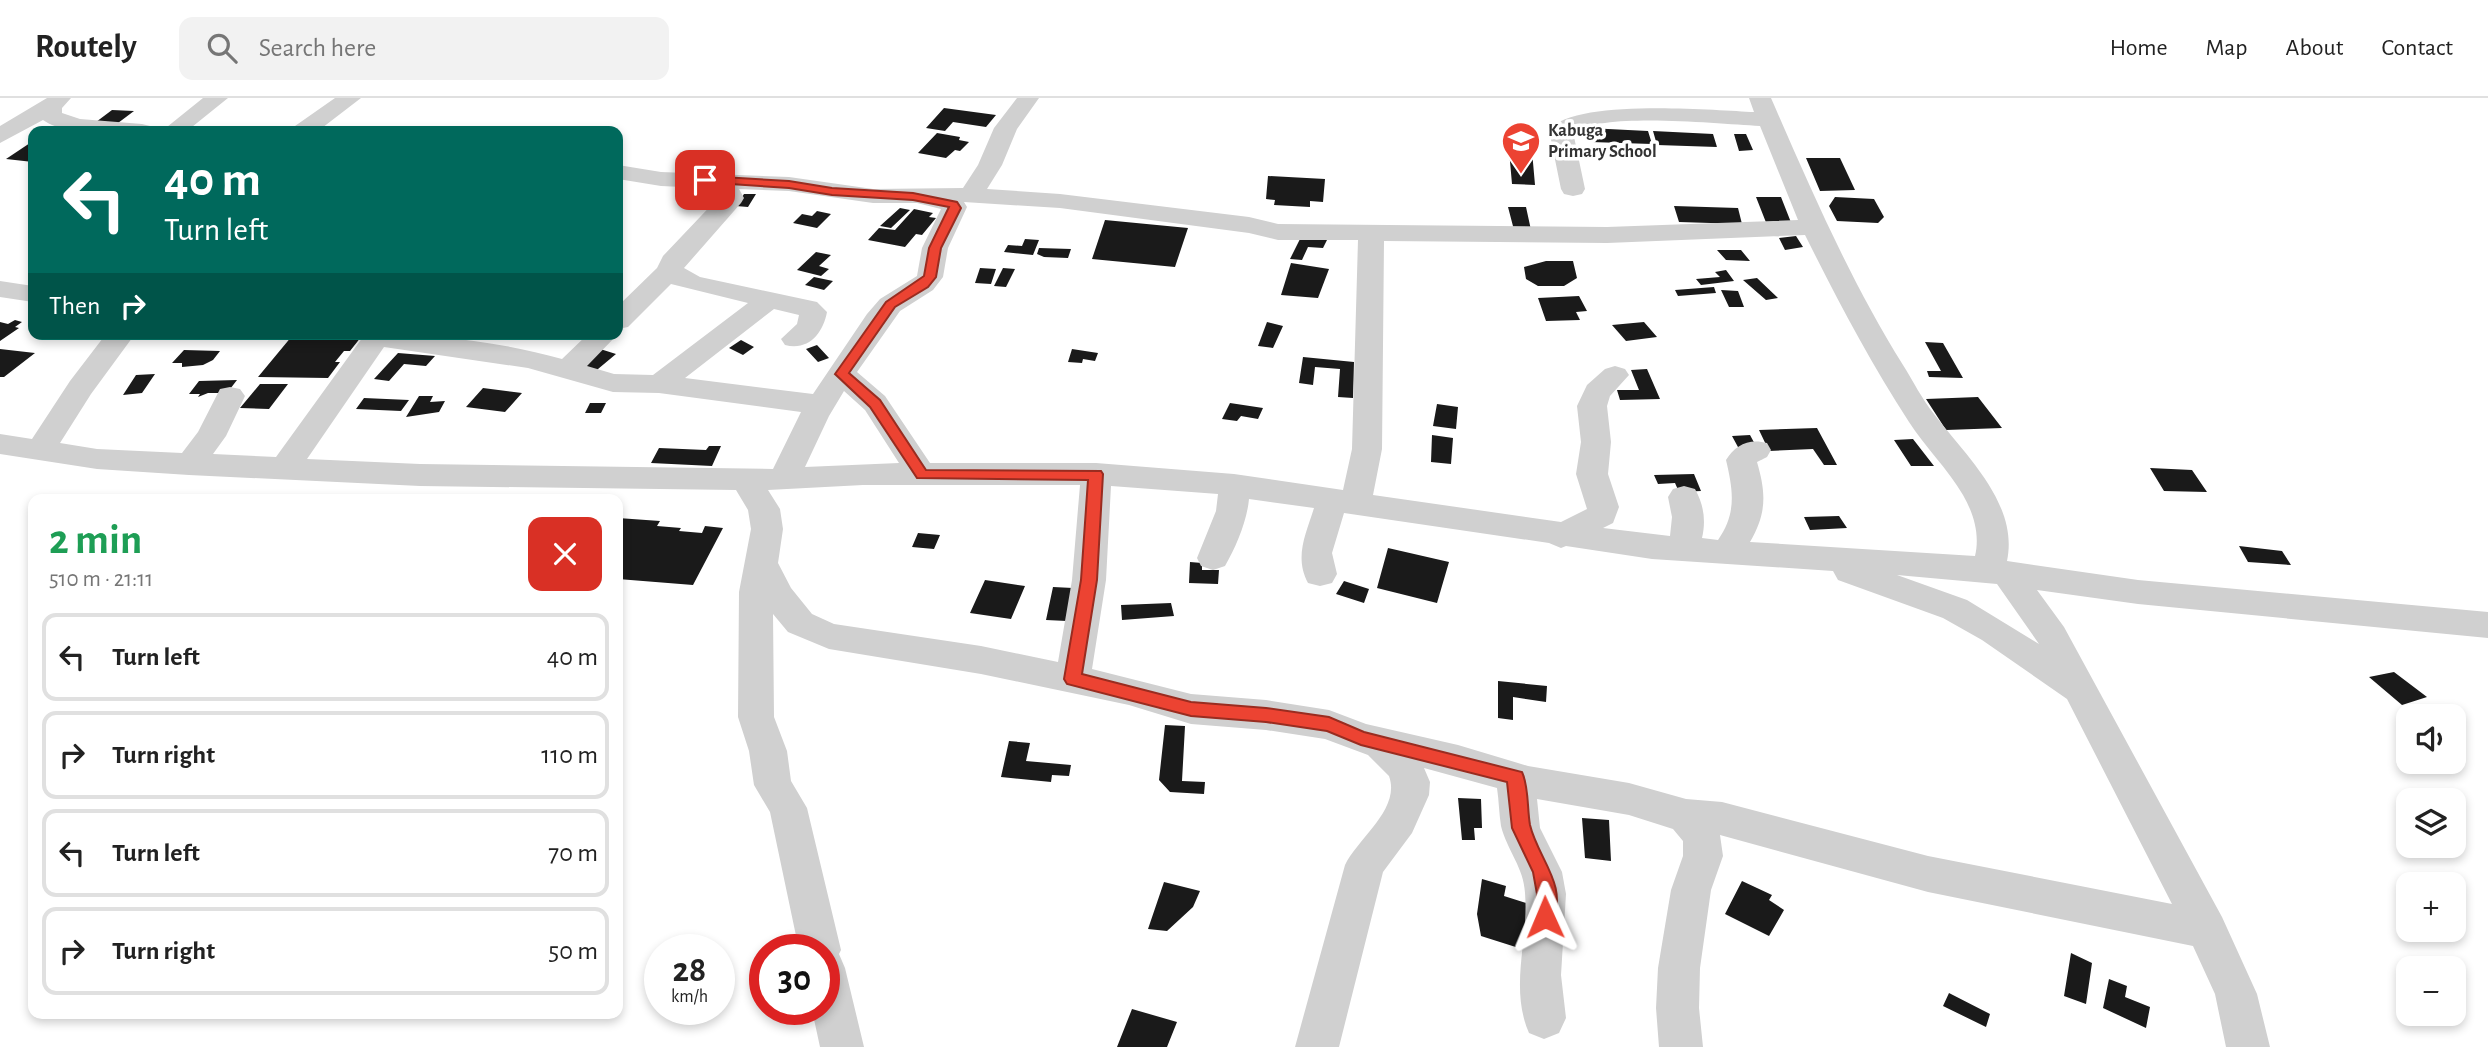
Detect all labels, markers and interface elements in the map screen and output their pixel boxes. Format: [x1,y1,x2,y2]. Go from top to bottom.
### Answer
search box [179,17,669,80]
icon: search [203,29,241,67]
text: Routely [35,31,137,64]
text: Search here [259,35,376,61]
text: Home [2110,36,2168,60]
text: Map [2206,36,2248,60]
text: About [2286,36,2343,60]
text: Contact [2381,36,2453,60]
school or university icon: Kabuga Primary School [1500,120,1542,175]
place label: Kabuga Primary School [1548,122,1657,161]
pin [675,150,735,210]
icon: left [49,154,140,245]
text: 40 m [164,156,261,205]
icon: arrive [686,161,724,199]
text: Turn left [164,214,268,246]
icon: right [114,287,152,325]
text: Then [49,293,100,319]
button: close [528,517,602,591]
text: 2 min [49,519,142,561]
text: 510 m · 21:11 [49,568,153,591]
icon: left [53,638,91,676]
text: Turn left [112,644,200,670]
text: 40 m [547,644,598,670]
map controls [2396,704,2466,1026]
button: sound [2396,704,2466,774]
icon: right [53,736,91,774]
text: Turn right [112,742,215,768]
text: 110 m [541,742,598,768]
button: layers [2396,788,2466,858]
icon: left [53,834,91,872]
text: Turn left [112,840,200,866]
text: 70 m [548,840,598,866]
button: + [2396,872,2466,942]
position arrow [1508,880,1582,954]
icon: right [53,932,91,970]
speed limit sign: 30 [749,934,840,1025]
text: Turn right [112,938,215,964]
text: 50 m [548,938,598,964]
text: 28 [673,953,706,988]
button: − [2396,956,2466,1026]
text: km/h [671,988,708,1006]

